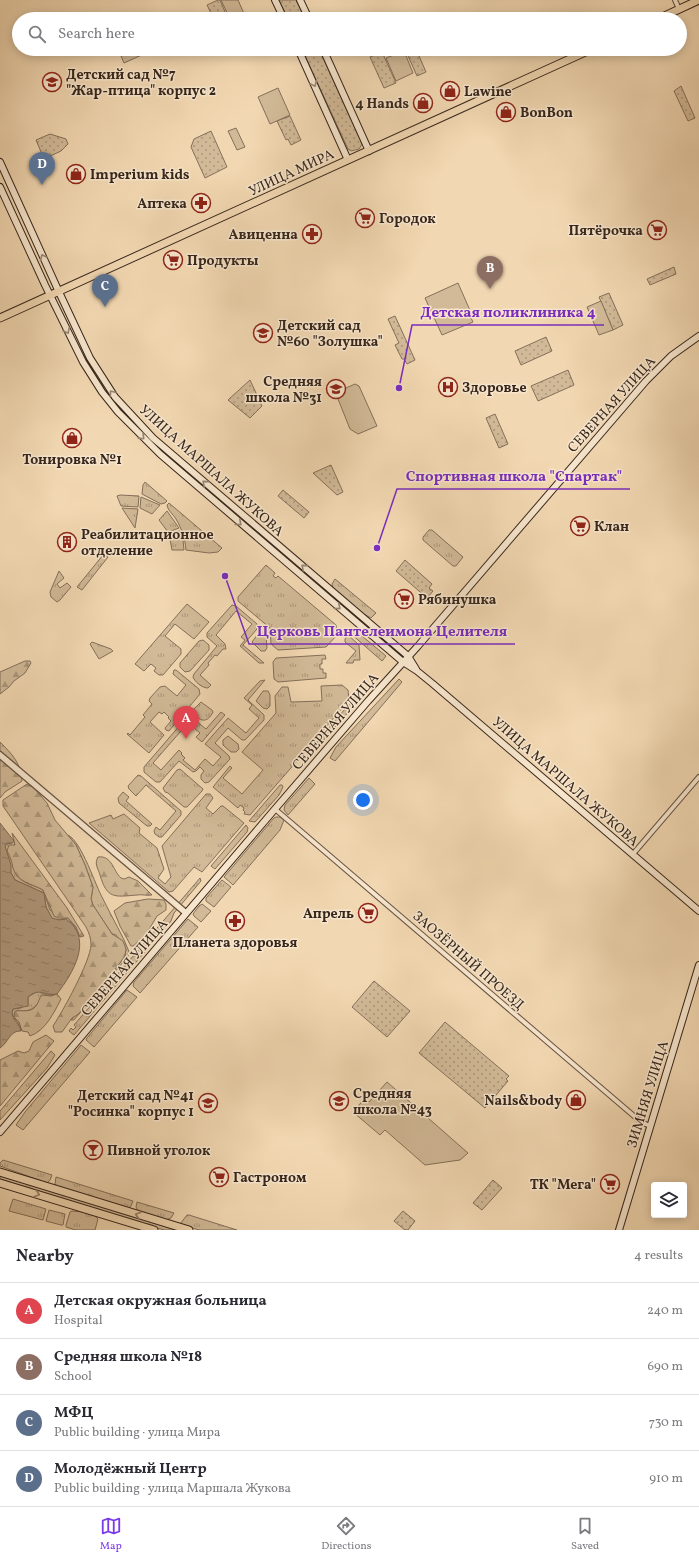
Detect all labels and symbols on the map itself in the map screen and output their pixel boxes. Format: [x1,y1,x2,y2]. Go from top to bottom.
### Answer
place label: Детский сад №7 "Жар-птица" корпус 2 [66,66,216,101]
school or university icon: Детский сад №7 "Жар-птица" корпус 2 [41,71,63,93]
one-way arrow [309,80,317,88]
shop icon: Lawine [439,80,461,102]
place label: Lawine [464,83,512,102]
shop icon: 4 Hands [412,92,434,114]
place label: 4 Hands [355,95,409,114]
shop icon: BonBon [495,101,517,123]
place label: BonBon [520,104,573,123]
street label: УЛИЦА МИРА [246,145,338,201]
pin: D [29,152,55,185]
shop icon: Imperium kids [65,163,87,185]
place label: Imperium kids [90,166,190,185]
pharmacy icon: Аптека [190,192,212,214]
place label: Аптека [137,195,187,214]
supermarket icon: Городок [354,207,376,229]
place label: Городок [379,210,436,229]
supermarket icon: Пятёрочка [646,219,668,241]
place label: Пятёрочка [568,222,643,241]
pharmacy icon: Авиценна [301,223,323,245]
place label: Авиценна [229,226,298,245]
supermarket icon: Продукты [162,249,184,271]
place label: Продукты [187,252,259,271]
one-way arrow [39,253,47,260]
pin: B [477,256,503,289]
pin: C [92,274,118,307]
callout: Детская поликлиника 4 [412,298,604,325]
text: Детская поликлиника 4 [420,303,596,324]
place label: Детский сад №60 "Золушка" [277,317,383,352]
school or university icon: Детский сад №60 "Золушка" [252,322,274,344]
one-way arrow [63,327,70,334]
street label: СЕВЕРНАЯ УЛИЦА [564,353,661,457]
place label: Средняя школа №31 [246,373,322,408]
hospital icon: Здоровье [437,376,459,398]
school or university icon: Средняя школа №31 [325,378,347,400]
place label: Здоровье [462,379,527,398]
one-way arrow [110,390,117,397]
street label: УЛИЦА МАРШАЛА ЖУКОВА [135,401,288,541]
shop icon: Тонировка №1 [61,427,83,449]
one-way arrow [137,432,145,440]
place label: Тонировка №1 [22,451,122,470]
callout: Спортивная школа "Спартак" [397,462,630,489]
text: Спортивная школа "Спартак" [406,467,622,488]
one-way arrow [203,480,210,487]
supermarket icon: Клан [569,515,591,537]
one-way arrow [234,518,242,525]
place label: Клан [594,518,629,537]
place label: Реабилитационное отделение [81,526,214,561]
building icon: Реабилитационное отделение [56,531,78,553]
one-way arrow [301,565,309,572]
supermarket icon: Рябинушка [393,588,415,610]
place label: Рябинушка [418,591,497,610]
one-way arrow [333,603,341,610]
callout: Церковь Пантелеимона Целителя [249,617,515,644]
text: Церковь Пантелеимона Целителя [257,622,508,643]
street label: СЕВЕРНАЯ УЛИЦА [288,669,384,775]
pin: A [173,706,199,739]
street label: УЛИЦА МАРШАЛА ЖУКОВА [488,713,642,851]
your location [353,790,373,810]
supermarket icon: Апрель [357,902,379,924]
place label: Апрель [303,905,354,924]
street label: ЗАОЗЁРНЫЙ ПРОЕЗД [408,906,529,1015]
pharmacy icon: Планета здоровья [224,910,246,932]
street label: СЕВЕРНАЯ УЛИЦА [77,915,173,1021]
place label: Планета здоровья [172,934,298,953]
street label: ЗИМНЯЯ УЛИЦА [623,1038,674,1150]
place label: Средняя школа №43 [353,1085,432,1120]
place label: Детский сад №41 "Росинка" корпус 1 [68,1087,194,1122]
shop icon: Nails&body [565,1089,587,1111]
school or university icon: Средняя школа №43 [328,1090,350,1112]
school or university icon: Детский сад №41 "Росинка" корпус 1 [197,1092,219,1114]
place label: Nails&body [484,1092,562,1111]
bar icon: Пивной уголок [82,1139,104,1161]
place label: Пивной уголок [107,1142,211,1161]
supermarket icon: Гастроном [208,1166,230,1188]
place label: Гастроном [233,1169,307,1188]
supermarket icon: ТК "Мега" [599,1173,621,1195]
place label: ТК "Мега" [530,1176,596,1195]
one-way arrow [34,1189,41,1198]
one-way arrow [135,1211,142,1219]

